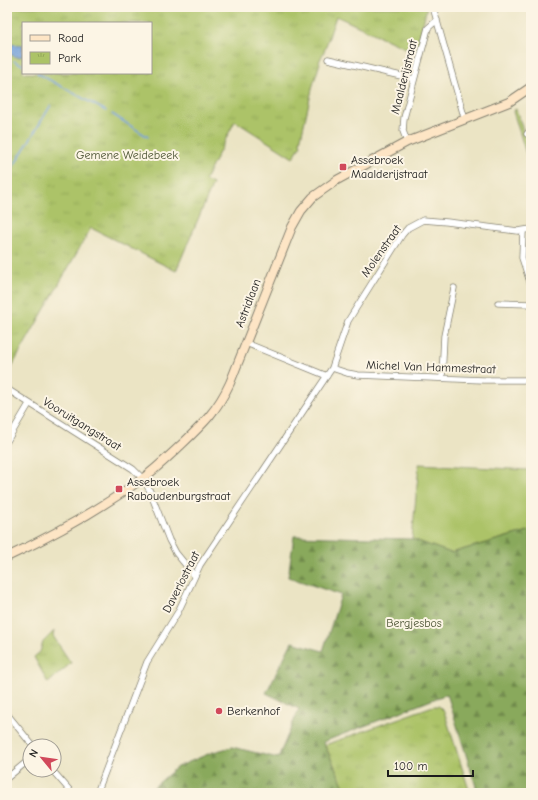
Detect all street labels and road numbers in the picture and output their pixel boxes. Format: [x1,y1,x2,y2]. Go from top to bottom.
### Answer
street label: Maalderijstraat [388,38,420,116]
street label: Molenstraat [358,222,404,280]
street label: Astridlaan [232,277,264,329]
street label: Michel Van Hammestraat [366,358,497,376]
street label: Vooruitgangstraat [40,394,124,454]
street label: Daverlostraat [160,548,203,615]

